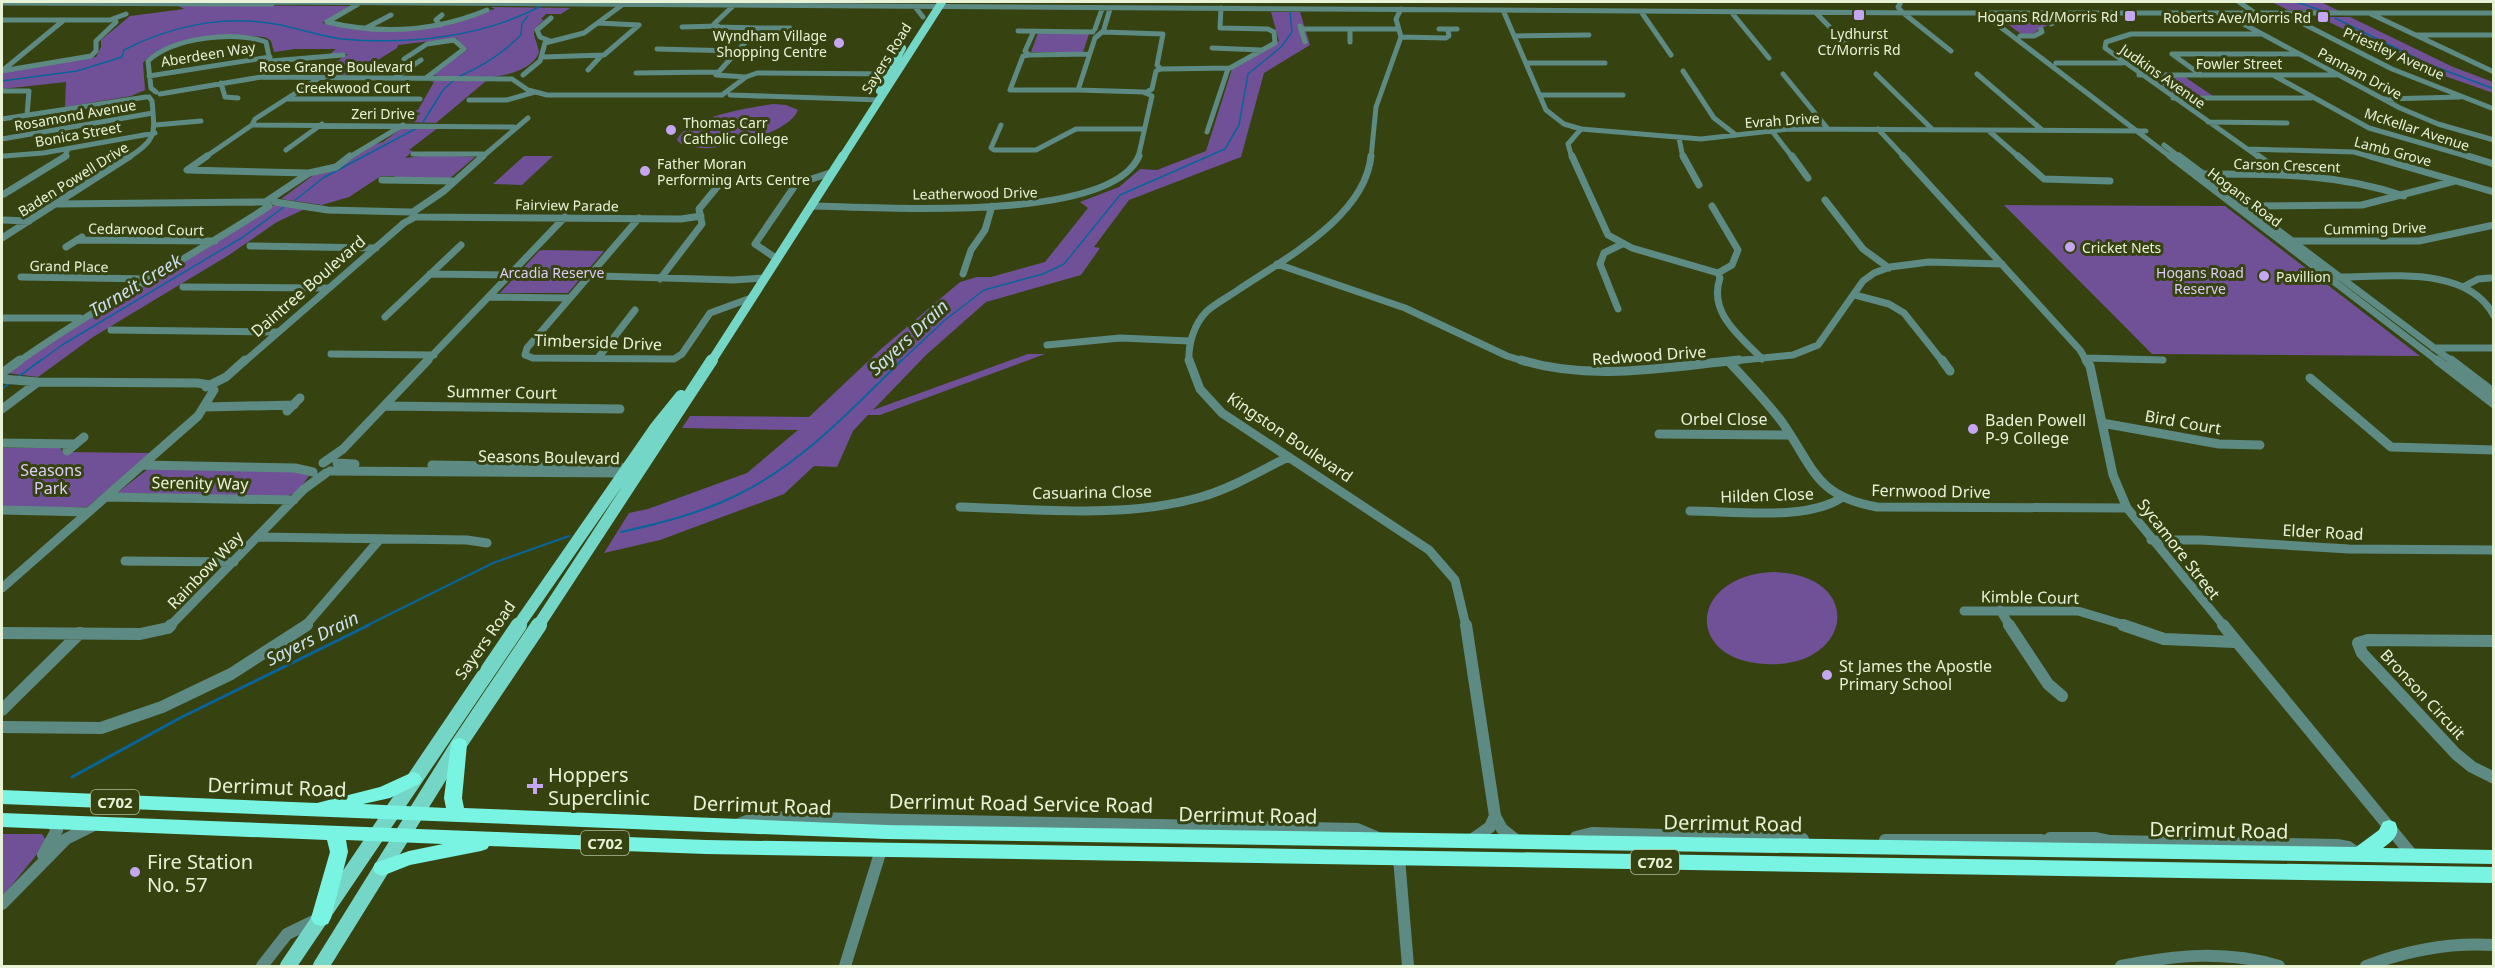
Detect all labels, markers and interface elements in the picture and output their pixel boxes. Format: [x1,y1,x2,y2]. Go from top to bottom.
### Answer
place label: Hogans Rd/Morris Rd [1977,7,2118,26]
marker: Lydhurst Ct/Morris Rd [1852,8,1866,22]
place label: Roberts Ave/Morris Rd [2163,8,2311,27]
marker: Hogans Rd/Morris Rd [2123,9,2137,23]
marker: Roberts Ave/Morris Rd [2316,10,2330,24]
street label: Sayers Road [857,19,915,97]
street label: Priestley Avenue [2340,22,2448,84]
place label: Lydhurst Ct/Morris Rd [1817,24,1901,59]
place label: Wyndham Village Shopping Centre [713,26,827,61]
marker: Wyndham Village Shopping Centre [832,36,846,50]
street label: Aberdeen Way [159,37,257,71]
street label: Judkins Avenue [2115,38,2210,113]
street label: Pannam Drive [2315,43,2406,103]
street label: Fowler Street [2196,54,2282,73]
street label: Rose Grange Boulevard [259,57,413,76]
street label: Creekwood Court [296,78,410,97]
street label: Rosamond Avenue [13,95,137,135]
street label: McKellar Avenue [2362,103,2472,155]
street label: Zeri Drive [351,104,415,123]
street label: Evrah Drive [1744,108,1820,132]
place label: Thomas Carr Catholic College [683,113,789,148]
street label: Bonica Street [33,117,123,151]
marker: Thomas Carr Catholic College [664,123,678,137]
street label: Lamb Grove [2352,132,2434,170]
street label: Baden Powell Drive [14,137,132,221]
place label: Father Moran Performing Arts Centre [657,154,810,189]
street label: Carson Crescent [2233,154,2341,176]
street label: Hogans Road [2204,163,2286,231]
marker: Father Moran Performing Arts Centre [638,164,652,178]
street label: Leatherwood Drive [912,182,1038,204]
street label: Fairview Parade [515,195,619,215]
street label: Cedarwood Court [88,218,204,240]
street label: Cumming Drive [2323,218,2427,238]
street label: Daintree Boulevard [246,230,370,342]
place label: Cricket Nets [2082,238,2162,257]
marker: Cricket Nets [2063,240,2077,254]
water label: Tarneit Creek [84,247,187,322]
street label: Grand Place [29,256,109,276]
park label: Arcadia Reserve [500,263,604,282]
park label: Hogans Road Reserve [2156,263,2244,298]
place label: Pavillion [2276,267,2331,286]
marker: Pavillion [2257,269,2271,283]
water label: Sayers Drain [863,294,953,380]
street label: Timberside Drive [534,329,662,355]
street label: Redwood Drive [1591,340,1707,370]
street label: Summer Court [447,380,558,404]
street label: Kingston Boulevard [1223,387,1357,487]
street label: Bird Court [2143,404,2223,440]
street label: Orbel Close [1681,408,1767,430]
place label: Baden Powell P-9 College [1985,409,2086,449]
marker: Baden Powell P-9 College [1966,422,1980,436]
street label: Seasons Boulevard [478,445,620,469]
park label: Seasons Park [20,459,82,499]
street label: Serenity Way [151,471,249,495]
street label: Fernwood Drive [1871,479,1991,503]
street label: Casuarina Close [1032,480,1152,504]
street label: Hilden Close [1720,482,1814,508]
street label: Sycamore Street [2133,494,2225,604]
street label: Elder Road [2282,519,2364,545]
street label: Rainbow Way [162,526,248,614]
street label: Kimble Court [1981,585,2080,609]
street label: Sayers Road [450,596,520,684]
water label: Sayers Drain [262,605,362,671]
street label: Bronson Circuit [2376,644,2471,744]
place label: St James the Apostle Primary School [1839,655,1992,695]
marker: St James the Apostle Primary School [1820,668,1834,682]
place label: Hoppers Superclinic [548,761,650,811]
street label: Derrimut Road [207,771,347,803]
marker: Hoppers Superclinic [526,777,544,795]
street label: Derrimut Road Service Road [889,787,1153,819]
street label: Derrimut Road [692,789,832,821]
road number: C702 [91,790,139,814]
street label: Derrimut Road [1178,800,1318,830]
street label: Derrimut Road [1663,808,1803,838]
street label: Derrimut Road [2149,815,2289,845]
road number: C702 [581,831,629,855]
place label: Fire Station No. 57 [147,848,253,898]
road number: C702 [1631,850,1679,874]
marker: Fire Station No. 57 [128,865,142,879]

